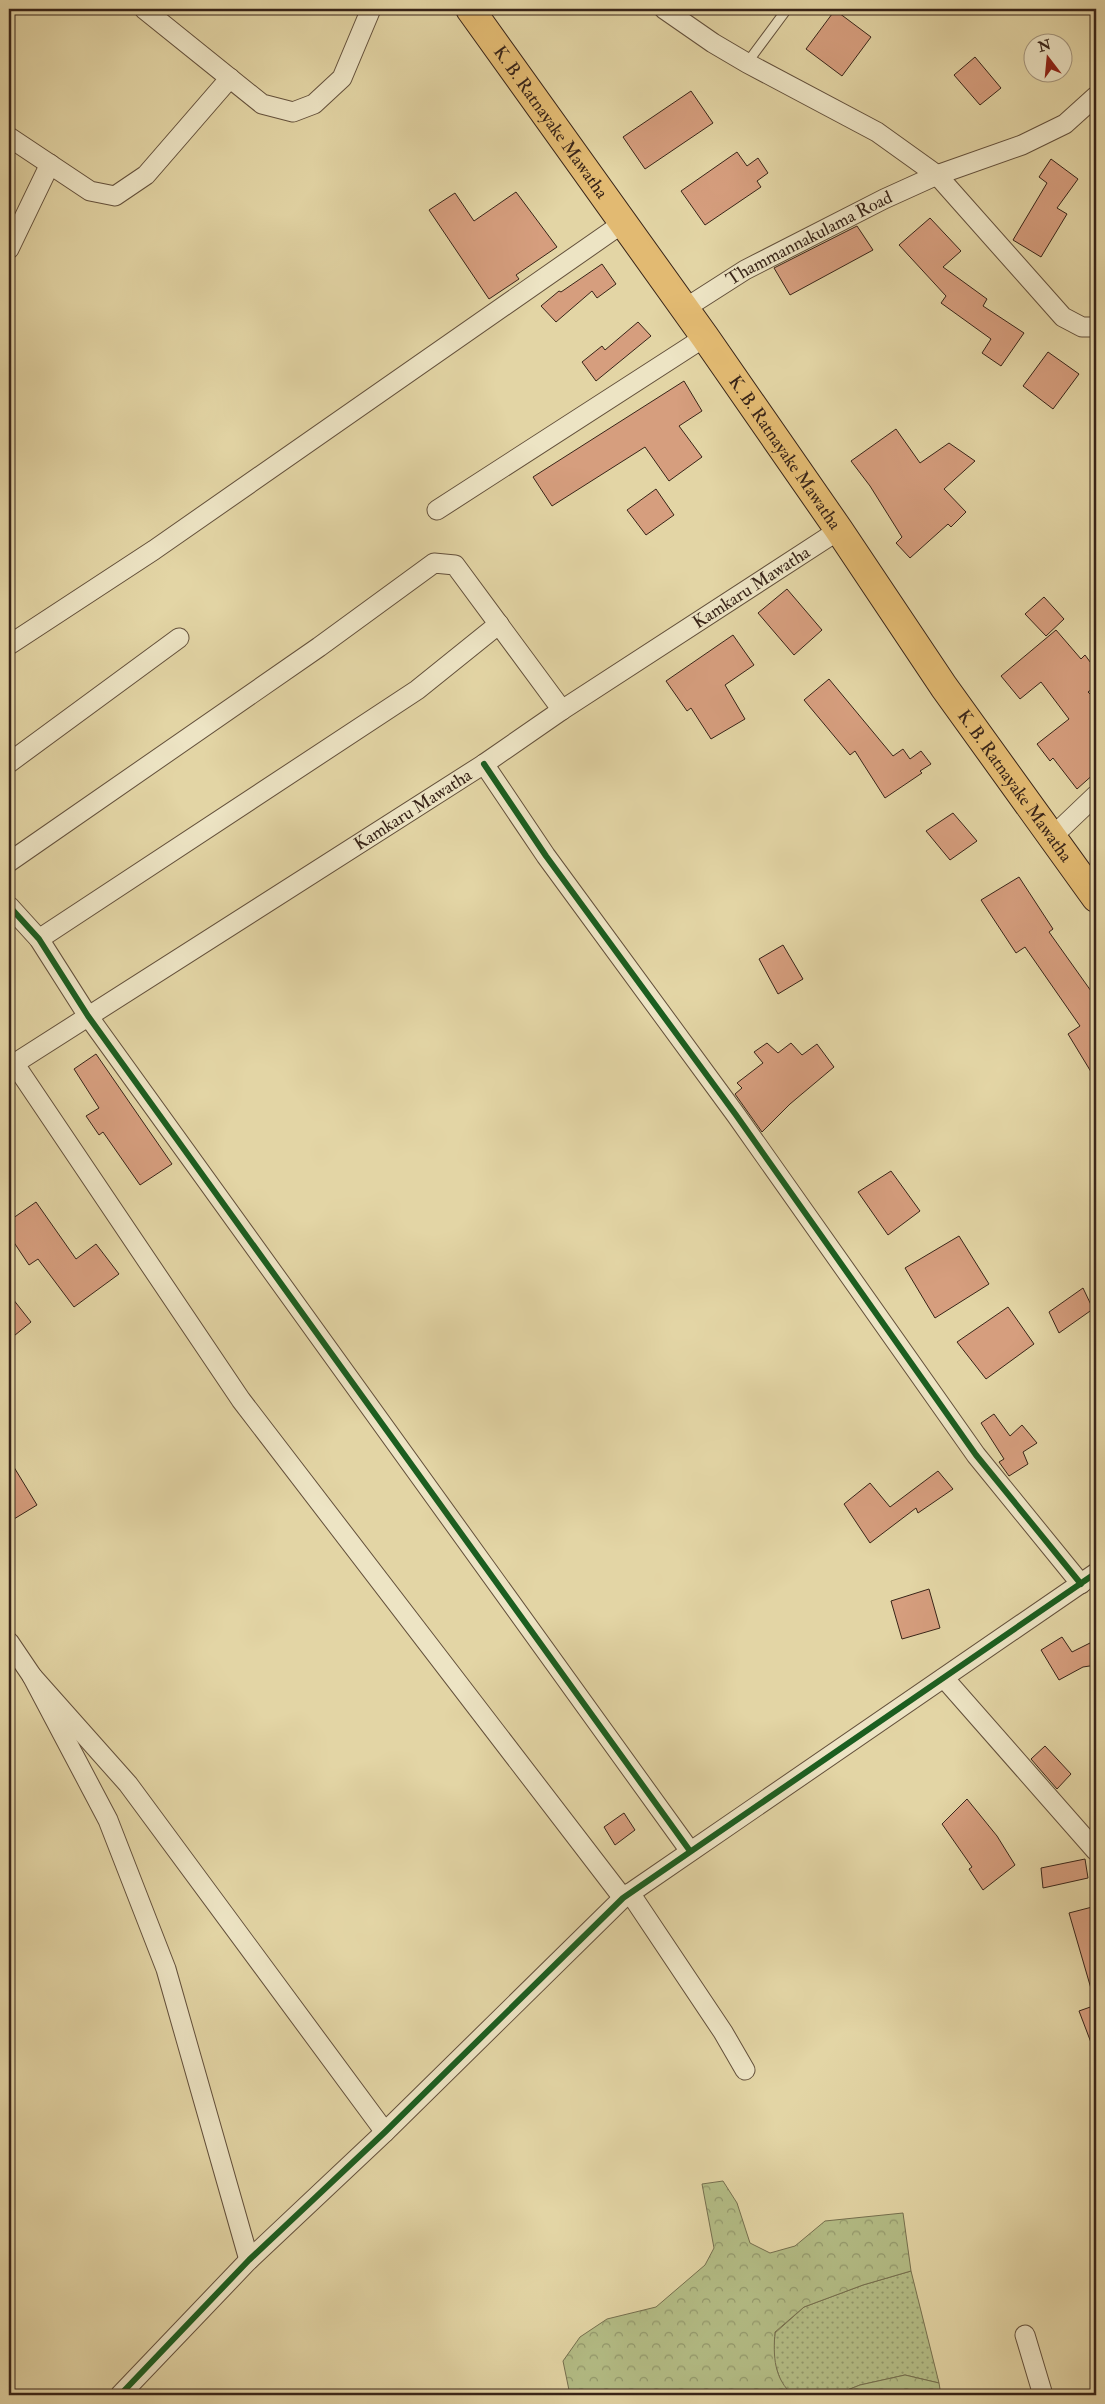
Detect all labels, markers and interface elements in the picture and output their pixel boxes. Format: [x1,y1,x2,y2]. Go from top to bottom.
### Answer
north arrow [1022,32,1072,82]
text: N [1035,36,1053,56]
street label: K. B. Ratnayake Mawatha [488,41,613,204]
street label: Thammannakulama Road [722,186,896,291]
street label: K. B. Ratnayake Mawatha [723,371,847,535]
street label: Kamkaru Mawatha [689,541,815,634]
street label: K. B. Ratnayake Mawatha [952,705,1078,867]
street label: Kamkaru Mawatha [350,763,477,856]

